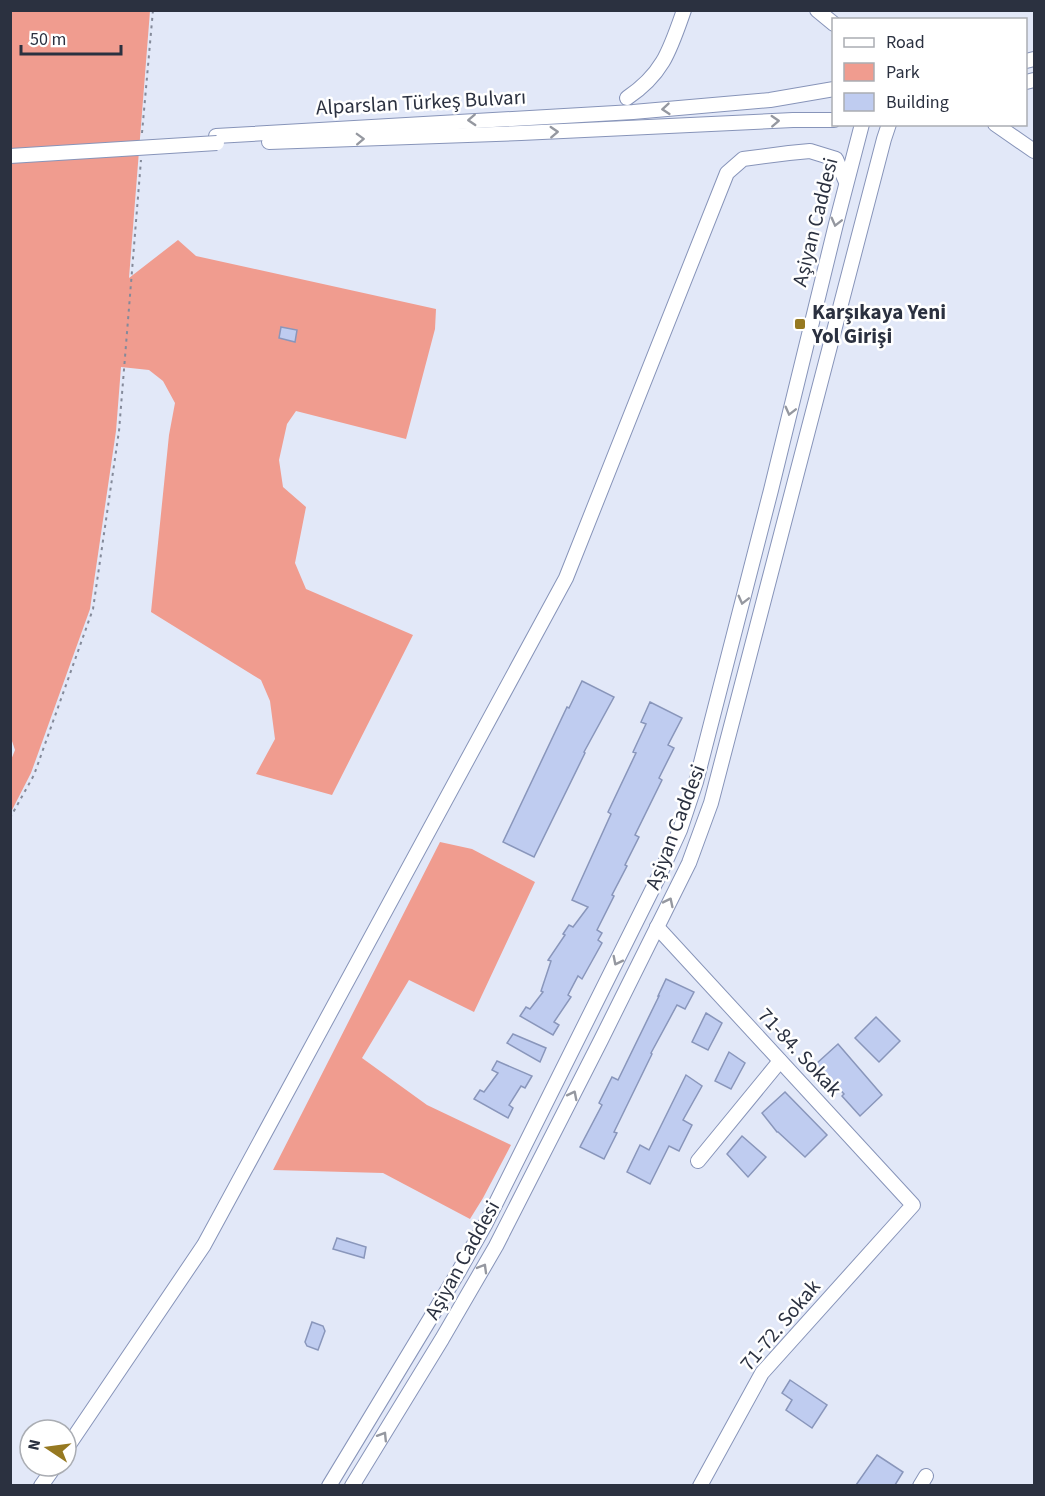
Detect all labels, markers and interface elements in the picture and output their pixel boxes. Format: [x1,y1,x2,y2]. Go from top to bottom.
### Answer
scale bar [21,18,122,56]
legend [832,18,1027,126]
text: 50 m [30,27,66,52]
text: Road [886,30,925,55]
text: Park [886,60,920,85]
street label: Alparslan Türkeş Bulvarı [315,82,527,122]
text: Building [886,90,949,115]
one-way arrow [662,102,671,115]
one-way arrow [467,114,476,127]
one-way arrow [770,115,779,128]
one-way arrow [550,125,559,138]
one-way arrow [355,132,364,145]
street label: Aşiyan Caddesi [785,154,845,290]
one-way arrow [831,216,844,226]
place label: Karşıkaya Yeni Yol Girişi [811,297,946,351]
marker: Karşıkaya Yeni Yol Girişi [793,317,807,331]
one-way arrow [785,406,798,416]
one-way arrow [738,594,750,605]
street label: Aşiyan Caddesi [637,760,713,894]
one-way arrow [662,897,674,908]
one-way arrow [612,955,624,966]
street label: 71-84. Sokak [751,1001,849,1103]
one-way arrow [566,1091,577,1102]
street label: Aşiyan Caddesi [417,1195,507,1325]
one-way arrow [476,1264,487,1274]
street label: 71-72. Sokak [733,1272,828,1377]
north arrow [18,1418,78,1478]
one-way arrow [375,1432,387,1442]
text: N [22,1437,46,1453]

